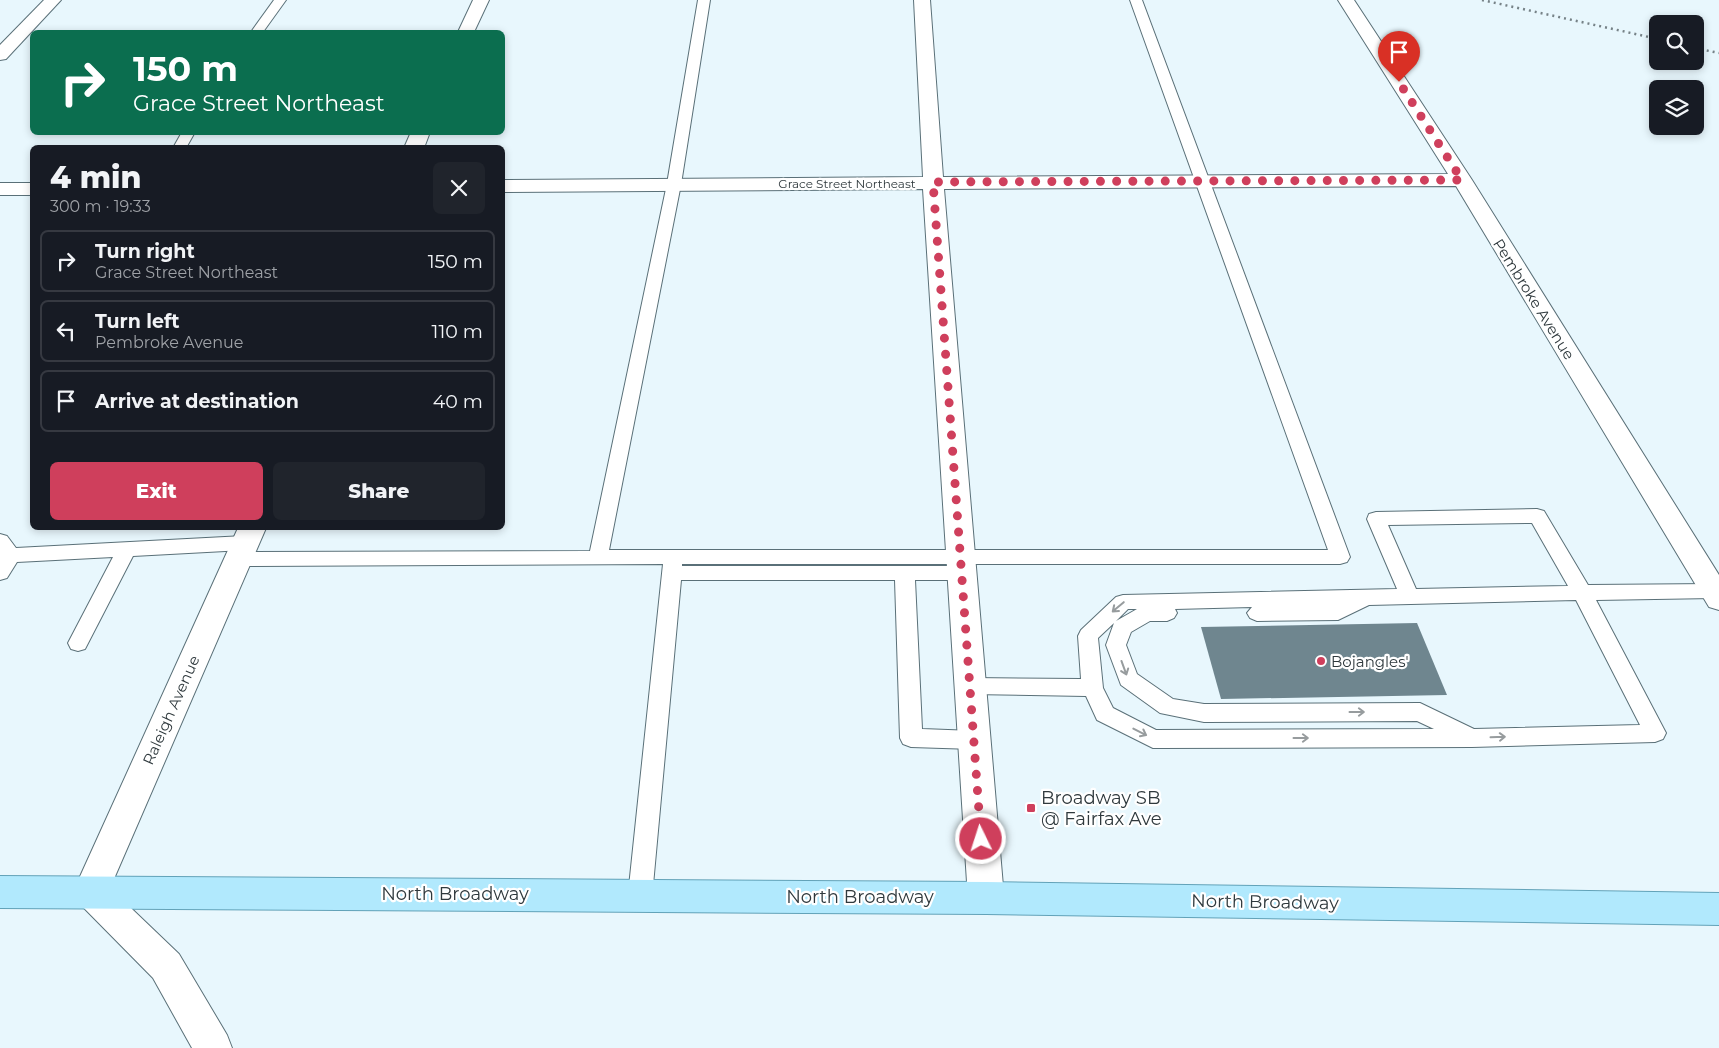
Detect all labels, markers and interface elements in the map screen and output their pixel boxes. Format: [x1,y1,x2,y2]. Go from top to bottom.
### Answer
map controls [1649,15,1704,135]
button: search [1649,15,1704,70]
pin [1378,31,1420,82]
icon: arrive [1385,38,1413,66]
text: 150 m [133,47,238,90]
icon: right [50,50,115,115]
button: layers [1649,80,1704,135]
text: Grace Street Northeast [133,90,385,117]
text: 4 min [50,159,141,196]
button: close [433,162,485,214]
street label: Grace Street Northeast [778,176,916,191]
text: 300 m · 19:33 [50,197,151,216]
street label: Pembroke Avenue [1489,235,1579,363]
text: Turn right [95,240,195,263]
icon: right [52,247,80,275]
text: 150 m [428,250,483,273]
text: Grace Street Northeast [95,263,278,282]
text: Turn left [95,310,180,333]
icon: left [52,317,80,345]
text: 110 m [432,320,483,343]
text: Pembroke Avenue [95,333,243,352]
icon: arrive [52,387,80,415]
text: Arrive at destination [95,390,299,413]
text: 40 m [433,390,483,413]
button: Exit [50,462,263,520]
button: Share [273,462,485,520]
one-way arrow [1112,602,1125,613]
street label: Raleigh Avenue [138,652,204,768]
place label: Bojangles' [1331,652,1409,671]
marker: Bojangles' [1315,655,1327,667]
one-way arrow [1120,659,1129,675]
one-way arrow [1348,707,1364,717]
one-way arrow [1132,728,1147,737]
one-way arrow [1292,733,1308,743]
one-way arrow [1490,733,1506,742]
place label: Broadway SB @ Fairfax Ave [1041,787,1162,830]
marker: Broadway SB @ Fairfax Ave [1025,802,1037,814]
position arrow [954,812,1006,864]
street label: North Broadway [381,883,529,905]
street label: North Broadway [786,886,934,908]
street label: North Broadway [1191,890,1339,914]

